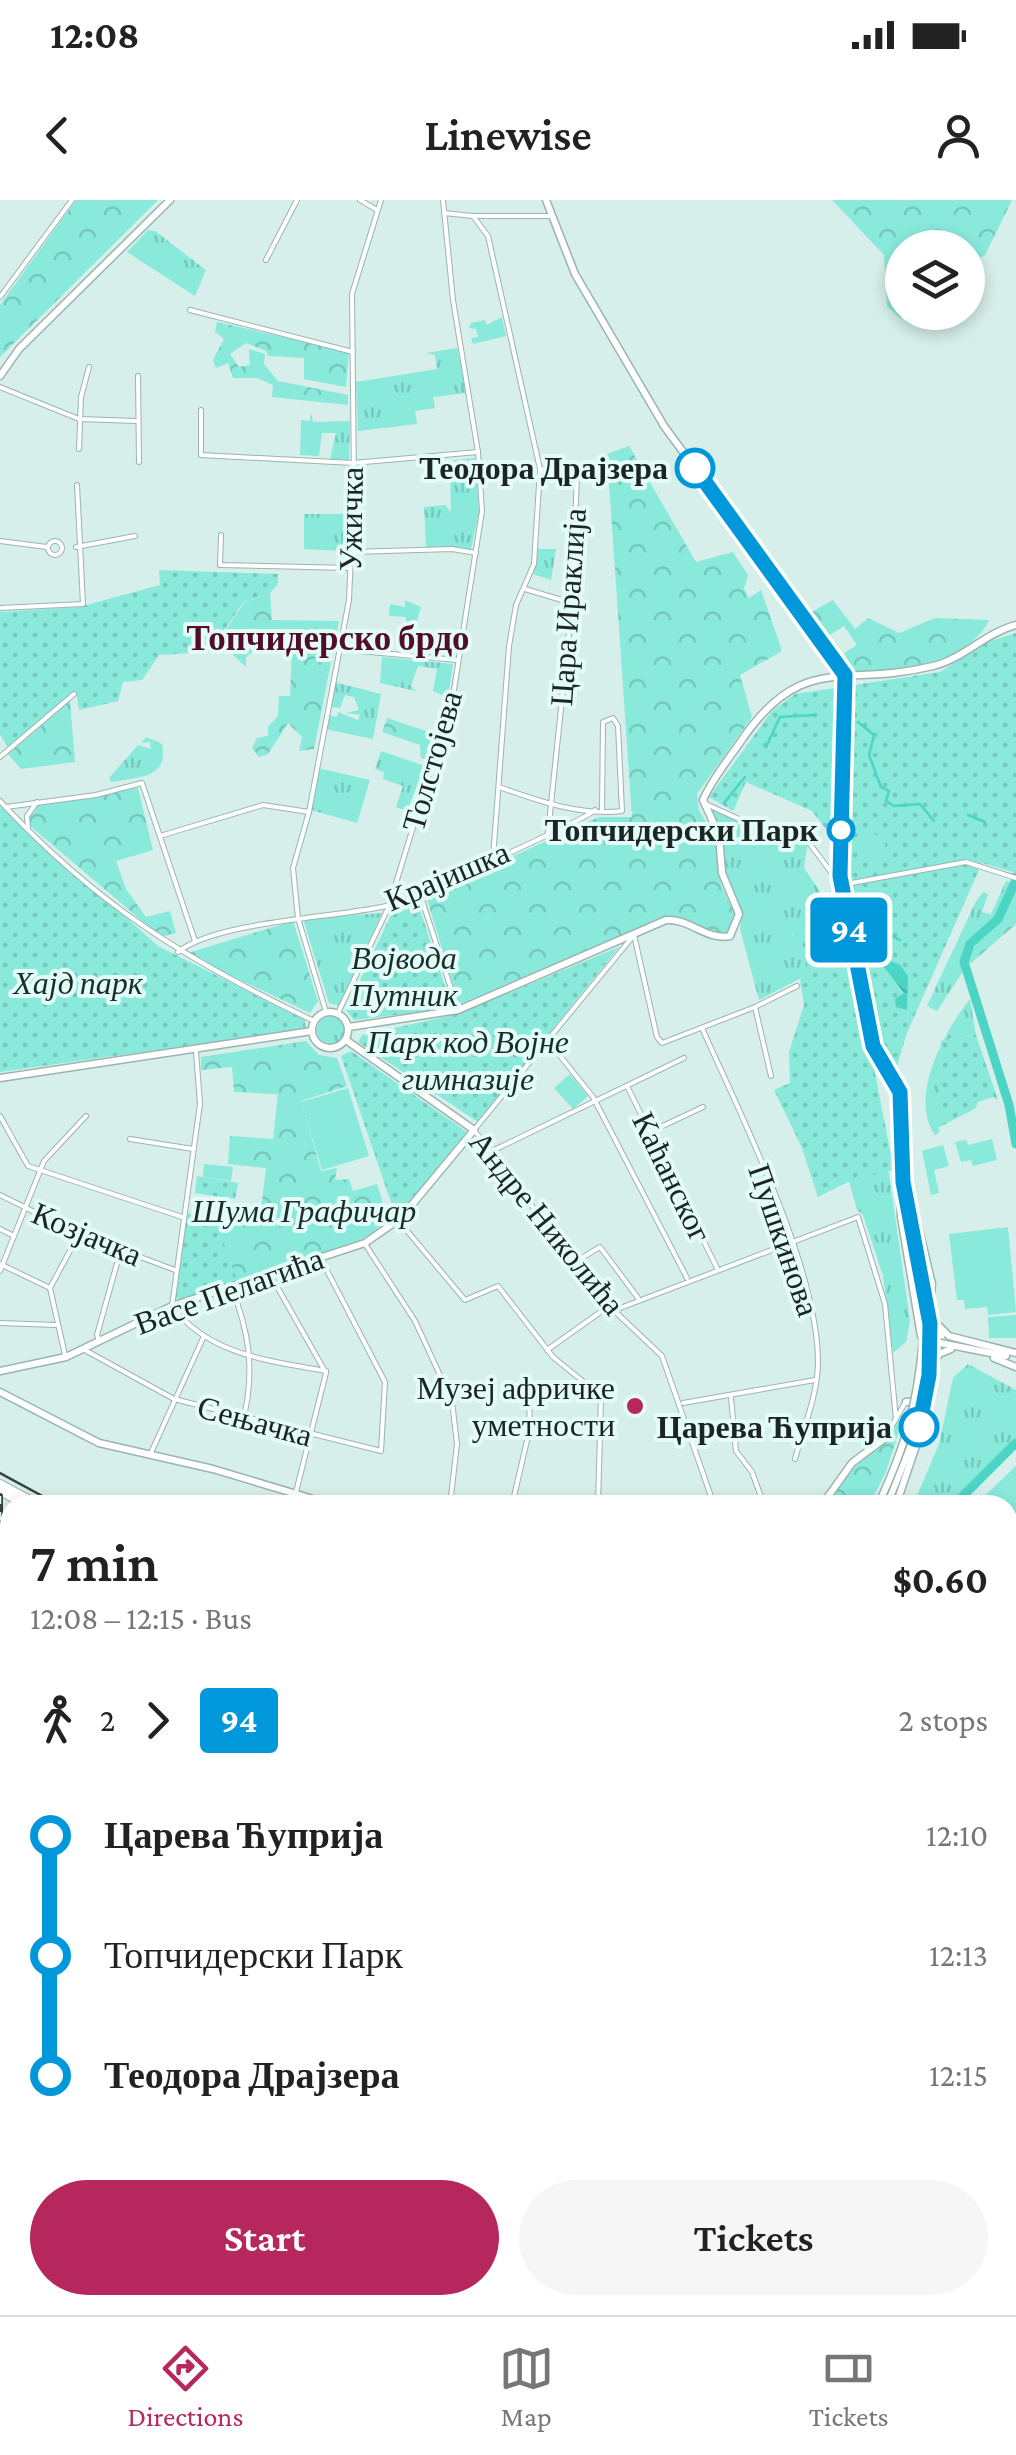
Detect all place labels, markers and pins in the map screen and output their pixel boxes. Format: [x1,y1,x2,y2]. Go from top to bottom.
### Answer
marker: Теодора Драјзера [676,449,714,487]
place label: Теодора Драјзера [419,450,668,486]
place label: Топчидерски Парк [545,812,819,848]
marker: Топчидерски Парк [828,817,854,843]
place label: Музеј афричке уметности [417,1370,615,1443]
marker: Музеј афричке уметности [624,1395,646,1417]
marker: Царева Ћуприја [900,1408,938,1446]
place label: Царева Ћуприја [657,1409,892,1445]

